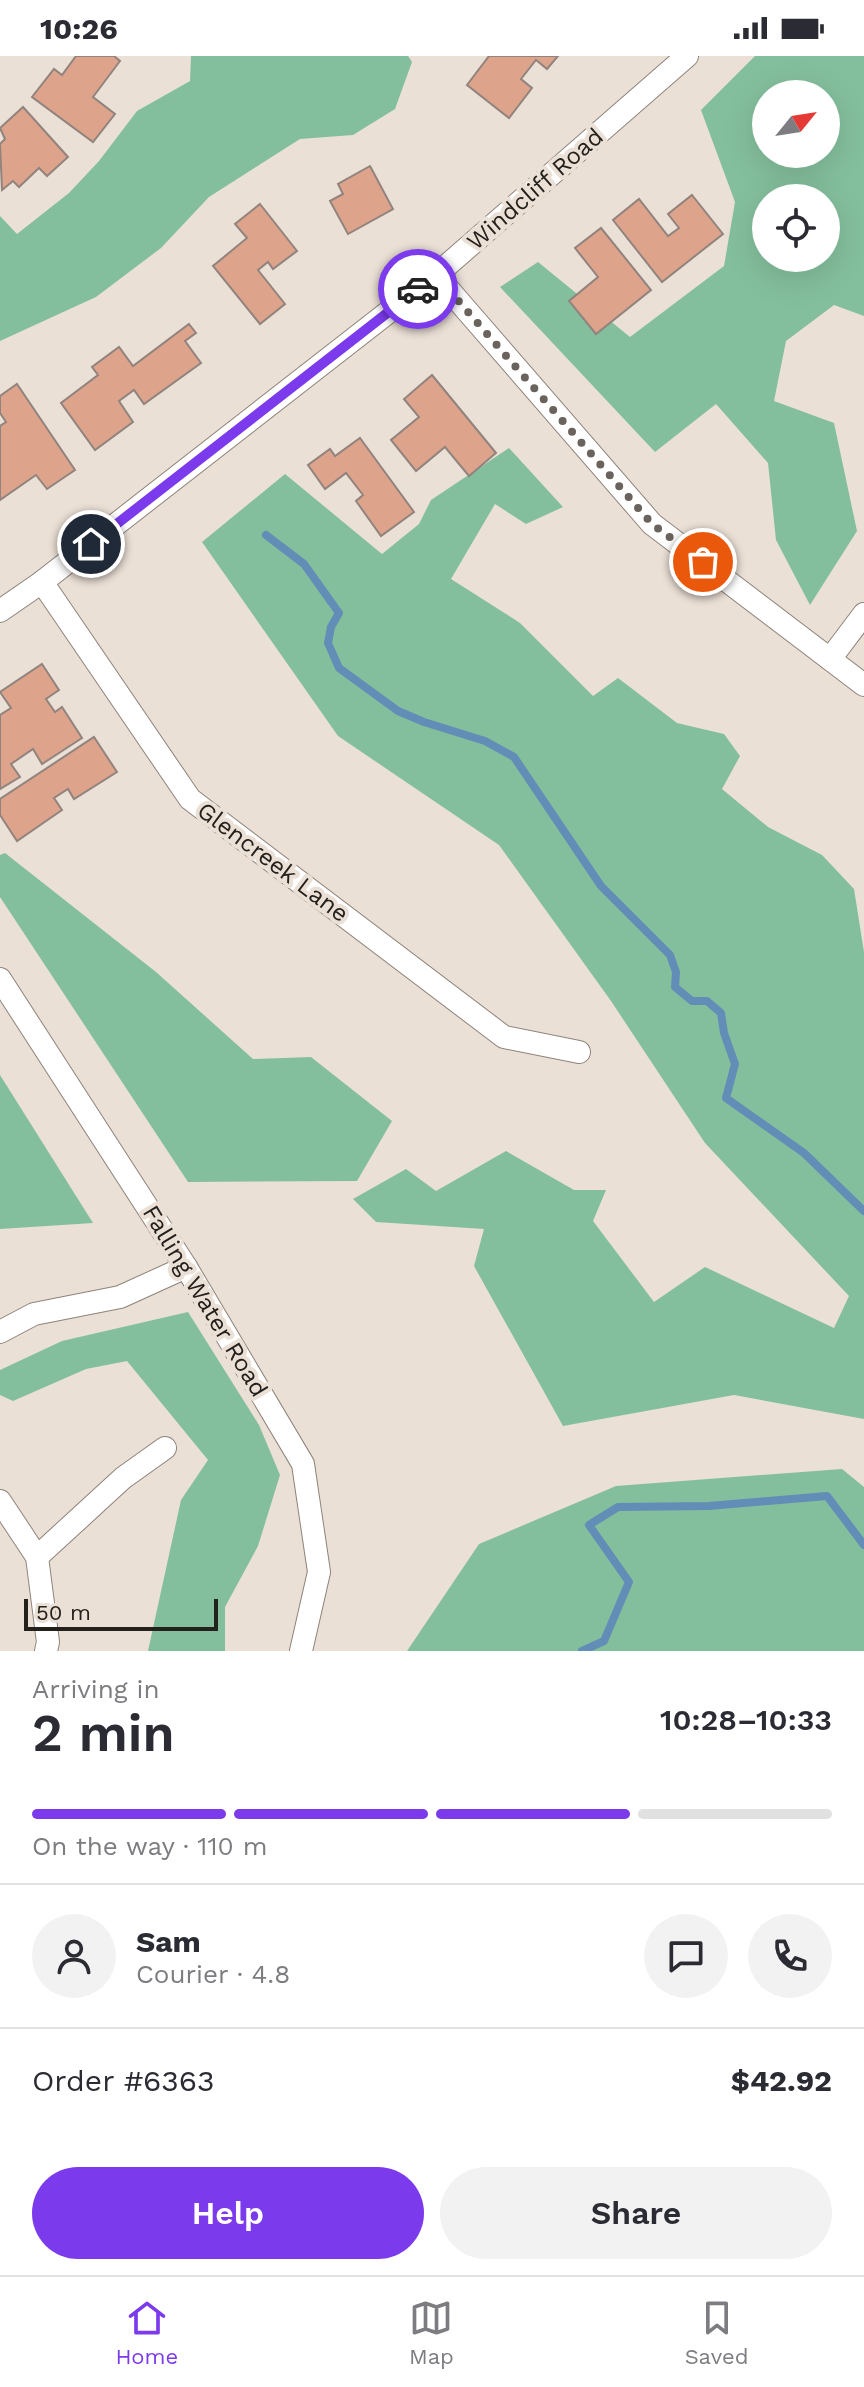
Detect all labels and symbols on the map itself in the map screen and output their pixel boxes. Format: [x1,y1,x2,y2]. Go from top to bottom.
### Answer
north arrow [752,80,840,168]
street label: Windcliff Road [461,122,609,256]
courier [378,249,458,329]
pin [57,510,125,578]
pin [669,528,737,596]
street label: Glencreek Lane [192,796,354,928]
street label: Falling Water Road [137,1200,273,1402]
scale bar [24,1595,218,1631]

